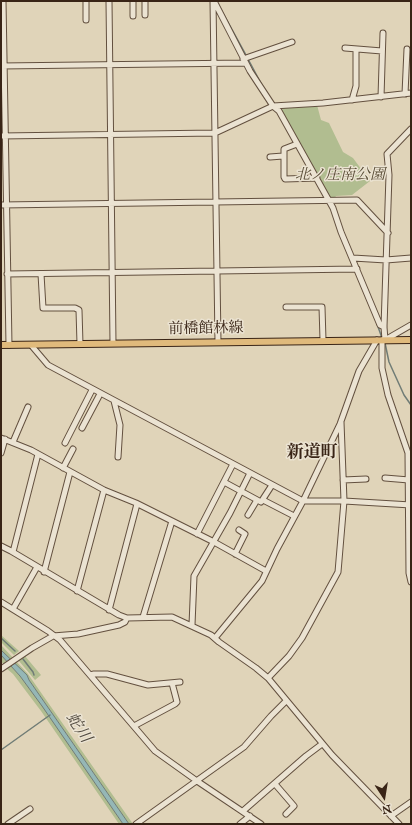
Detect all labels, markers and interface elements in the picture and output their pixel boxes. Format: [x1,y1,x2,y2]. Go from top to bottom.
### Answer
park label: 北ノ庄南公園 [295,166,385,184]
street label: 前橋館林線 [168,319,244,339]
district label: 新道町 [287,443,337,463]
water label: 蛇川 [61,709,95,747]
north arrow [364,777,404,817]
text: N [381,802,393,817]

